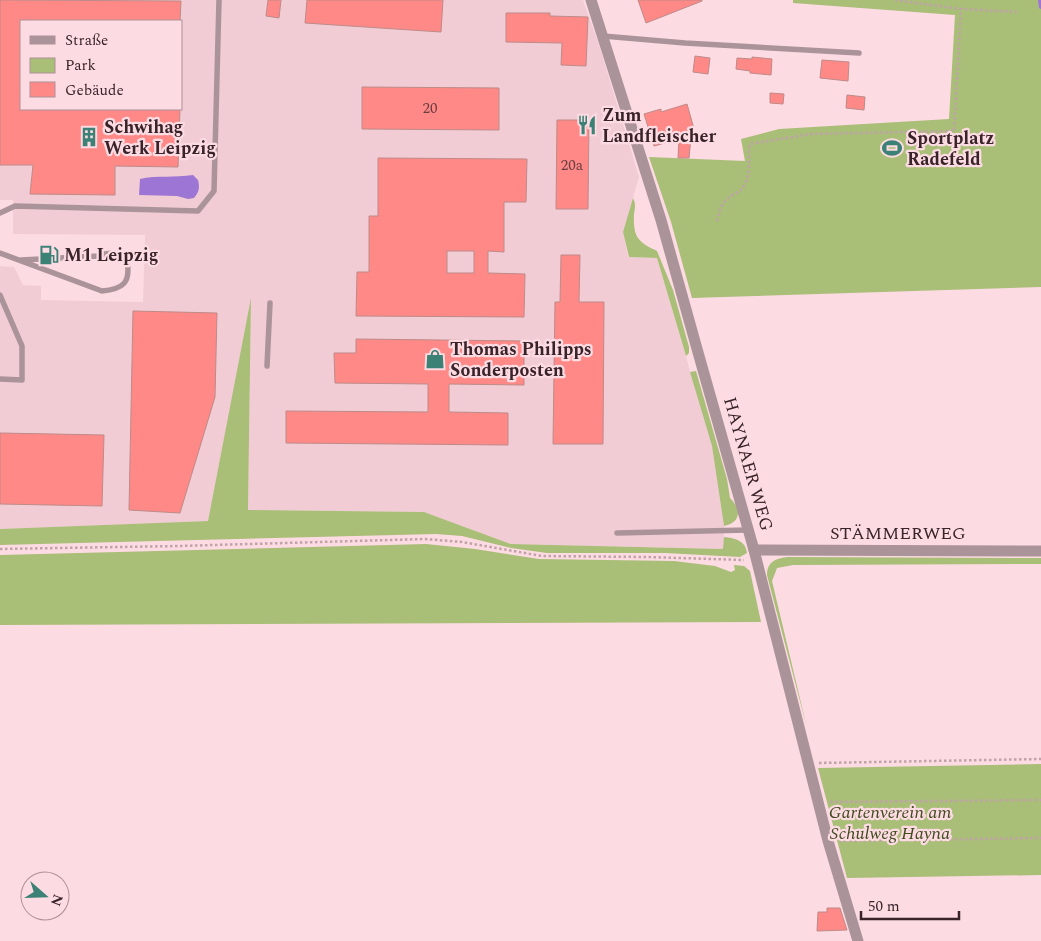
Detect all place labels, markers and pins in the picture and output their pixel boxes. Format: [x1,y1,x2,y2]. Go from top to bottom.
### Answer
place label: Zum Landfleischer [602,102,717,150]
place label: Schwihag Werk Leipzig [104,114,216,162]
restaurant icon: Zum Landfleischer [576,114,598,136]
place label: Sportplatz Radefeld [907,125,994,173]
building icon: Schwihag Werk Leipzig [78,126,100,148]
sports icon: Sportplatz Radefeld [881,137,903,159]
place label: M1 Leipzig [64,242,158,269]
fuel station icon: M1 Leipzig [38,244,60,266]
place label: Thomas Philipps Sonderposten [450,336,592,384]
shop icon: Thomas Philipps Sonderposten [424,348,446,370]

